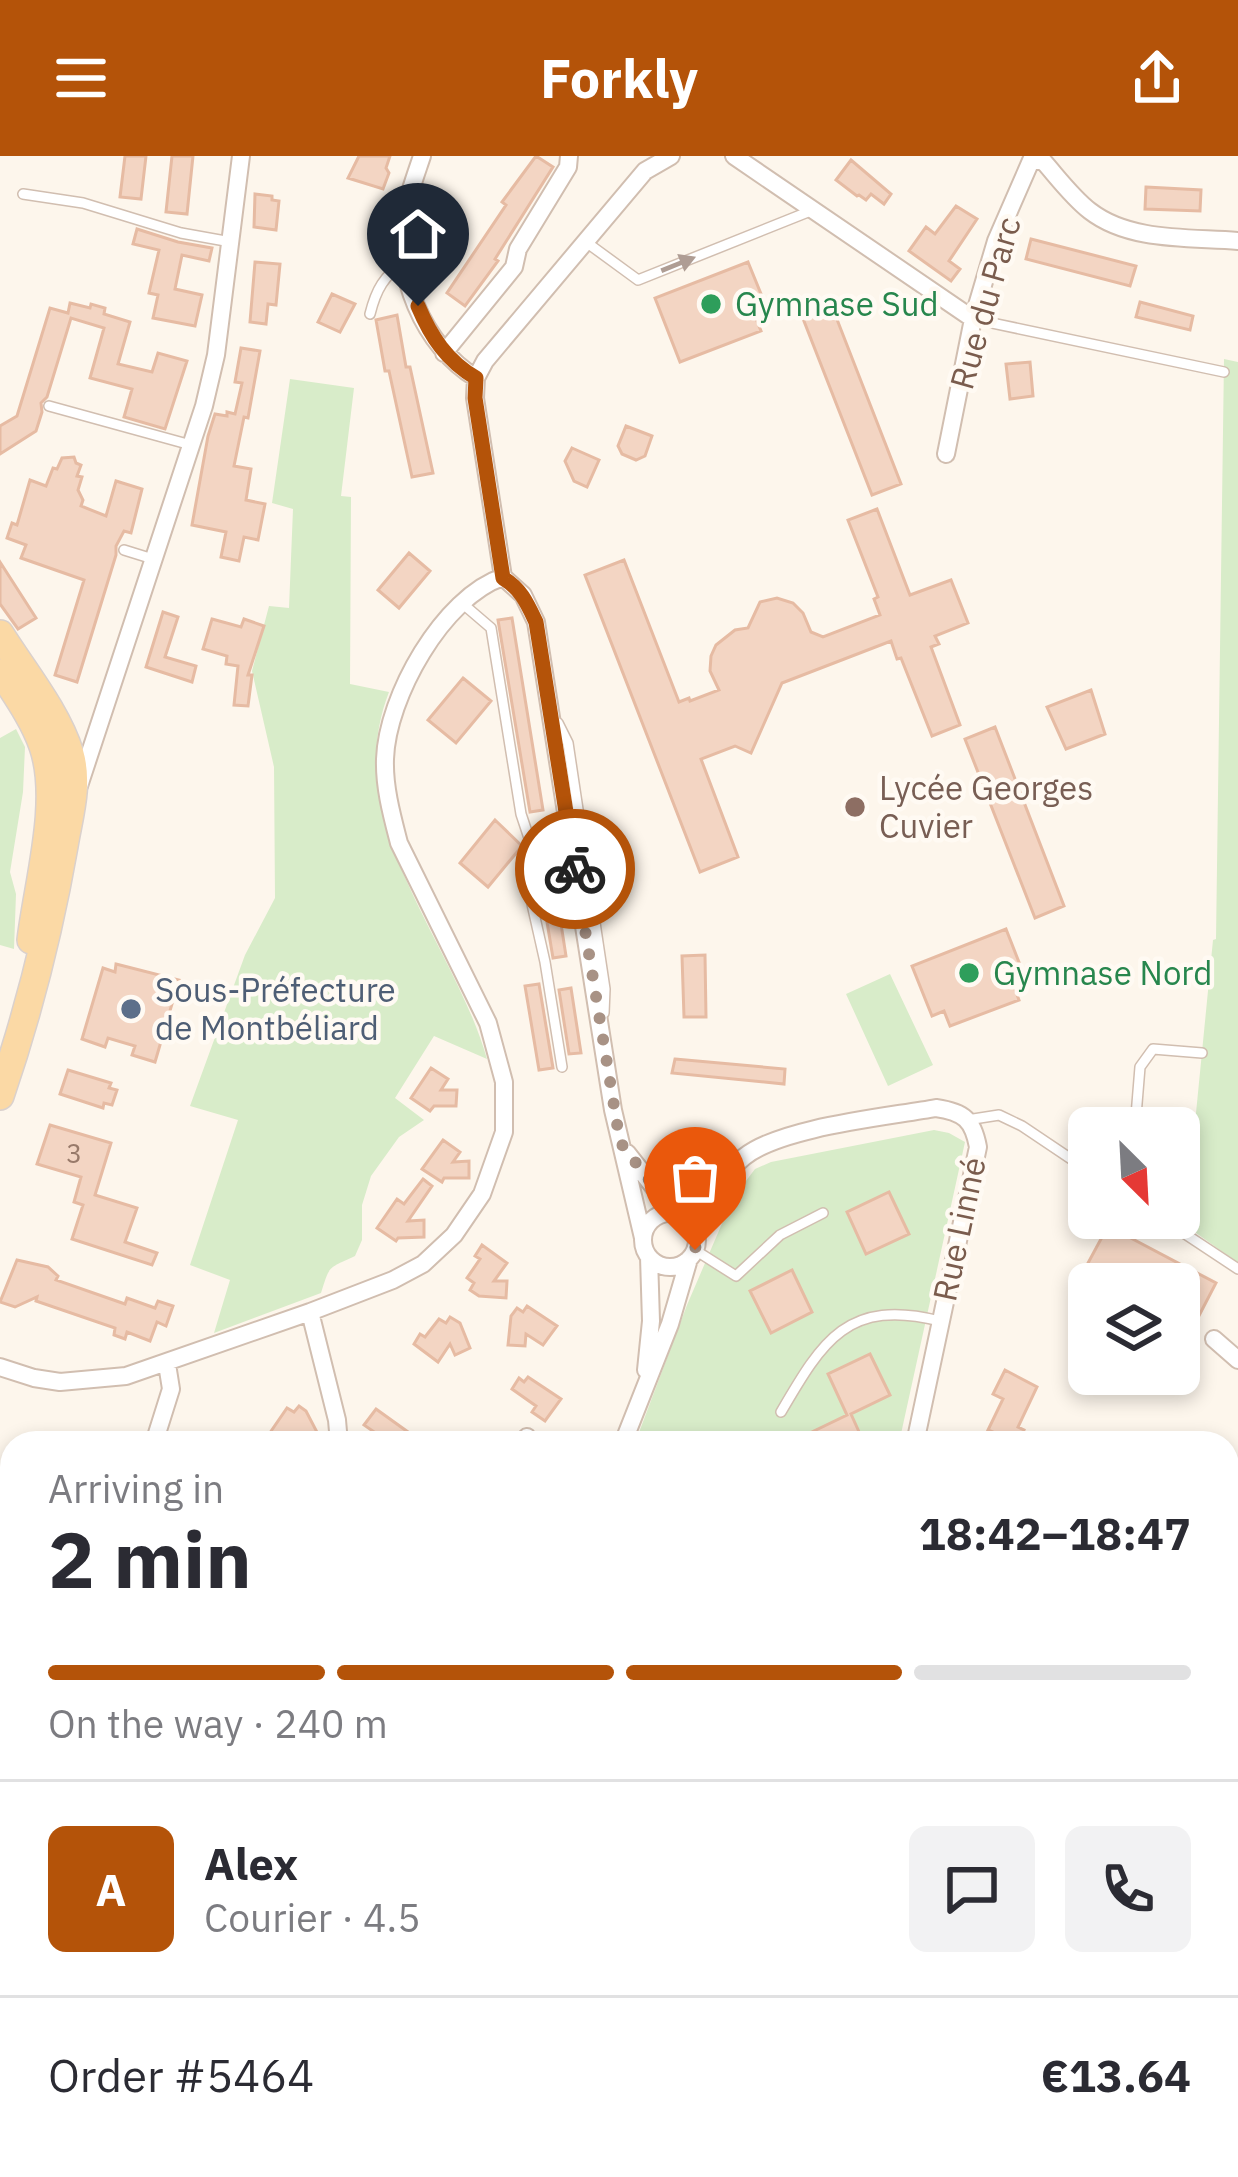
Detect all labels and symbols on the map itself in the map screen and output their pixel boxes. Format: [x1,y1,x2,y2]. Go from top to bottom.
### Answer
pin [367,183,469,306]
street label: Rue du Parc [939,212,1030,394]
one-way arrow [661,254,697,273]
place label: Gymnase Sud [735,282,939,325]
marker: Gymnase Sud [698,291,724,317]
place label: Lycée Georges Cuvier [879,766,1093,847]
marker: Lycée Georges Cuvier [842,794,868,820]
courier [515,809,635,929]
place label: Gymnase Nord [993,951,1212,994]
marker: Gymnase Nord [956,960,982,986]
place label: Sous-Préfecture de Montbéliard [155,968,396,1049]
marker: Sous-Préfecture de Montbéliard [118,996,144,1022]
north arrow [1068,1107,1200,1239]
pin [644,1127,746,1250]
house number: 3 [66,1135,82,1170]
street label: Rue Linné [922,1153,995,1305]

